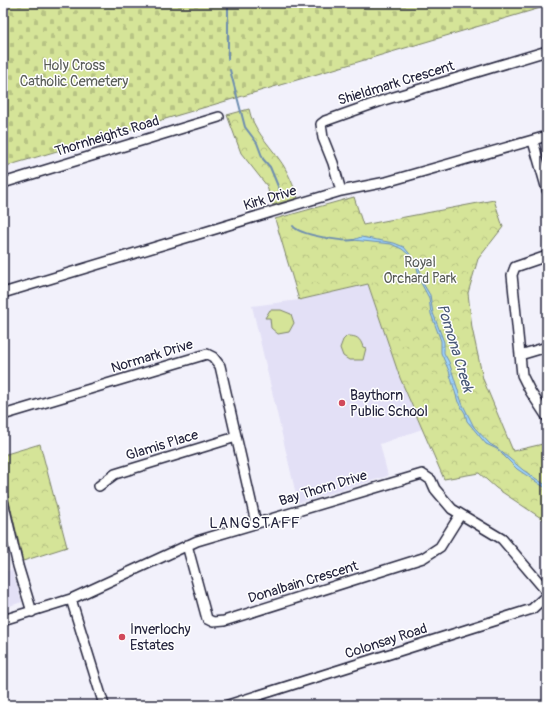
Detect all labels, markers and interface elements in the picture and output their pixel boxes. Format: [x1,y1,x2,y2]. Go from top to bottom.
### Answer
park label: Holy Cross Catholic Cemetery [20,57,128,90]
street label: Shieldmark Crescent [336,57,457,109]
street label: Thornheights Road [53,112,161,160]
street label: Kirk Drive [241,182,299,214]
park label: Royal Orchard Park [383,254,457,287]
water label: Pomona Creek [433,302,478,396]
street label: Normark Drive [109,335,195,377]
place label: Baythorn Public School [350,387,428,420]
marker: Baythorn Public School [337,398,347,408]
street label: Glamis Place [124,426,200,464]
street label: Bay Thorn Drive [277,467,369,509]
district label: LANGSTAFF [209,514,301,533]
street label: Donalbain Crescent [246,557,360,607]
street label: Colonsay Road [343,620,429,662]
place label: Inverlochy Estates [130,621,191,654]
marker: Inverlochy Estates [117,632,127,642]

